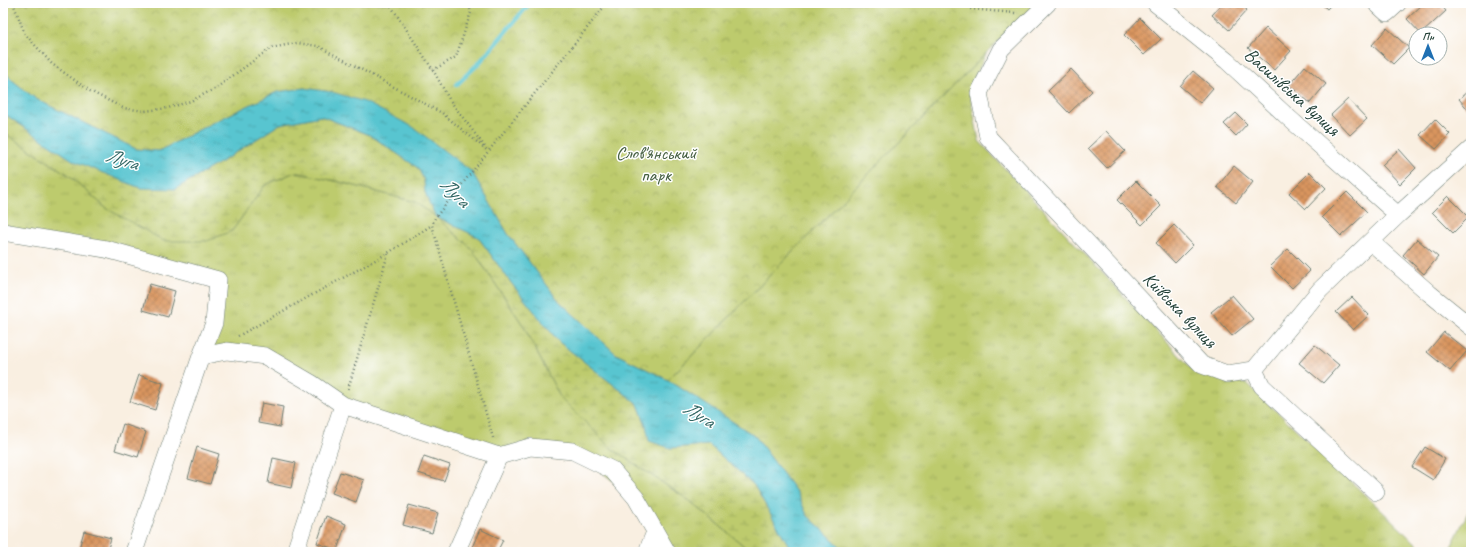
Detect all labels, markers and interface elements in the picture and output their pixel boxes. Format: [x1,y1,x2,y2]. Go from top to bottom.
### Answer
north arrow [1408,26,1448,66]
text: Пн [1422,29,1435,43]
street label: Василівська вулиця [1239,43,1346,142]
park label: Слов'янський парк [616,141,697,187]
water label: Луга [103,142,143,177]
water label: Луга [435,172,477,214]
street label: Київська вулиця [1138,267,1223,354]
water label: Луга [679,395,721,434]

